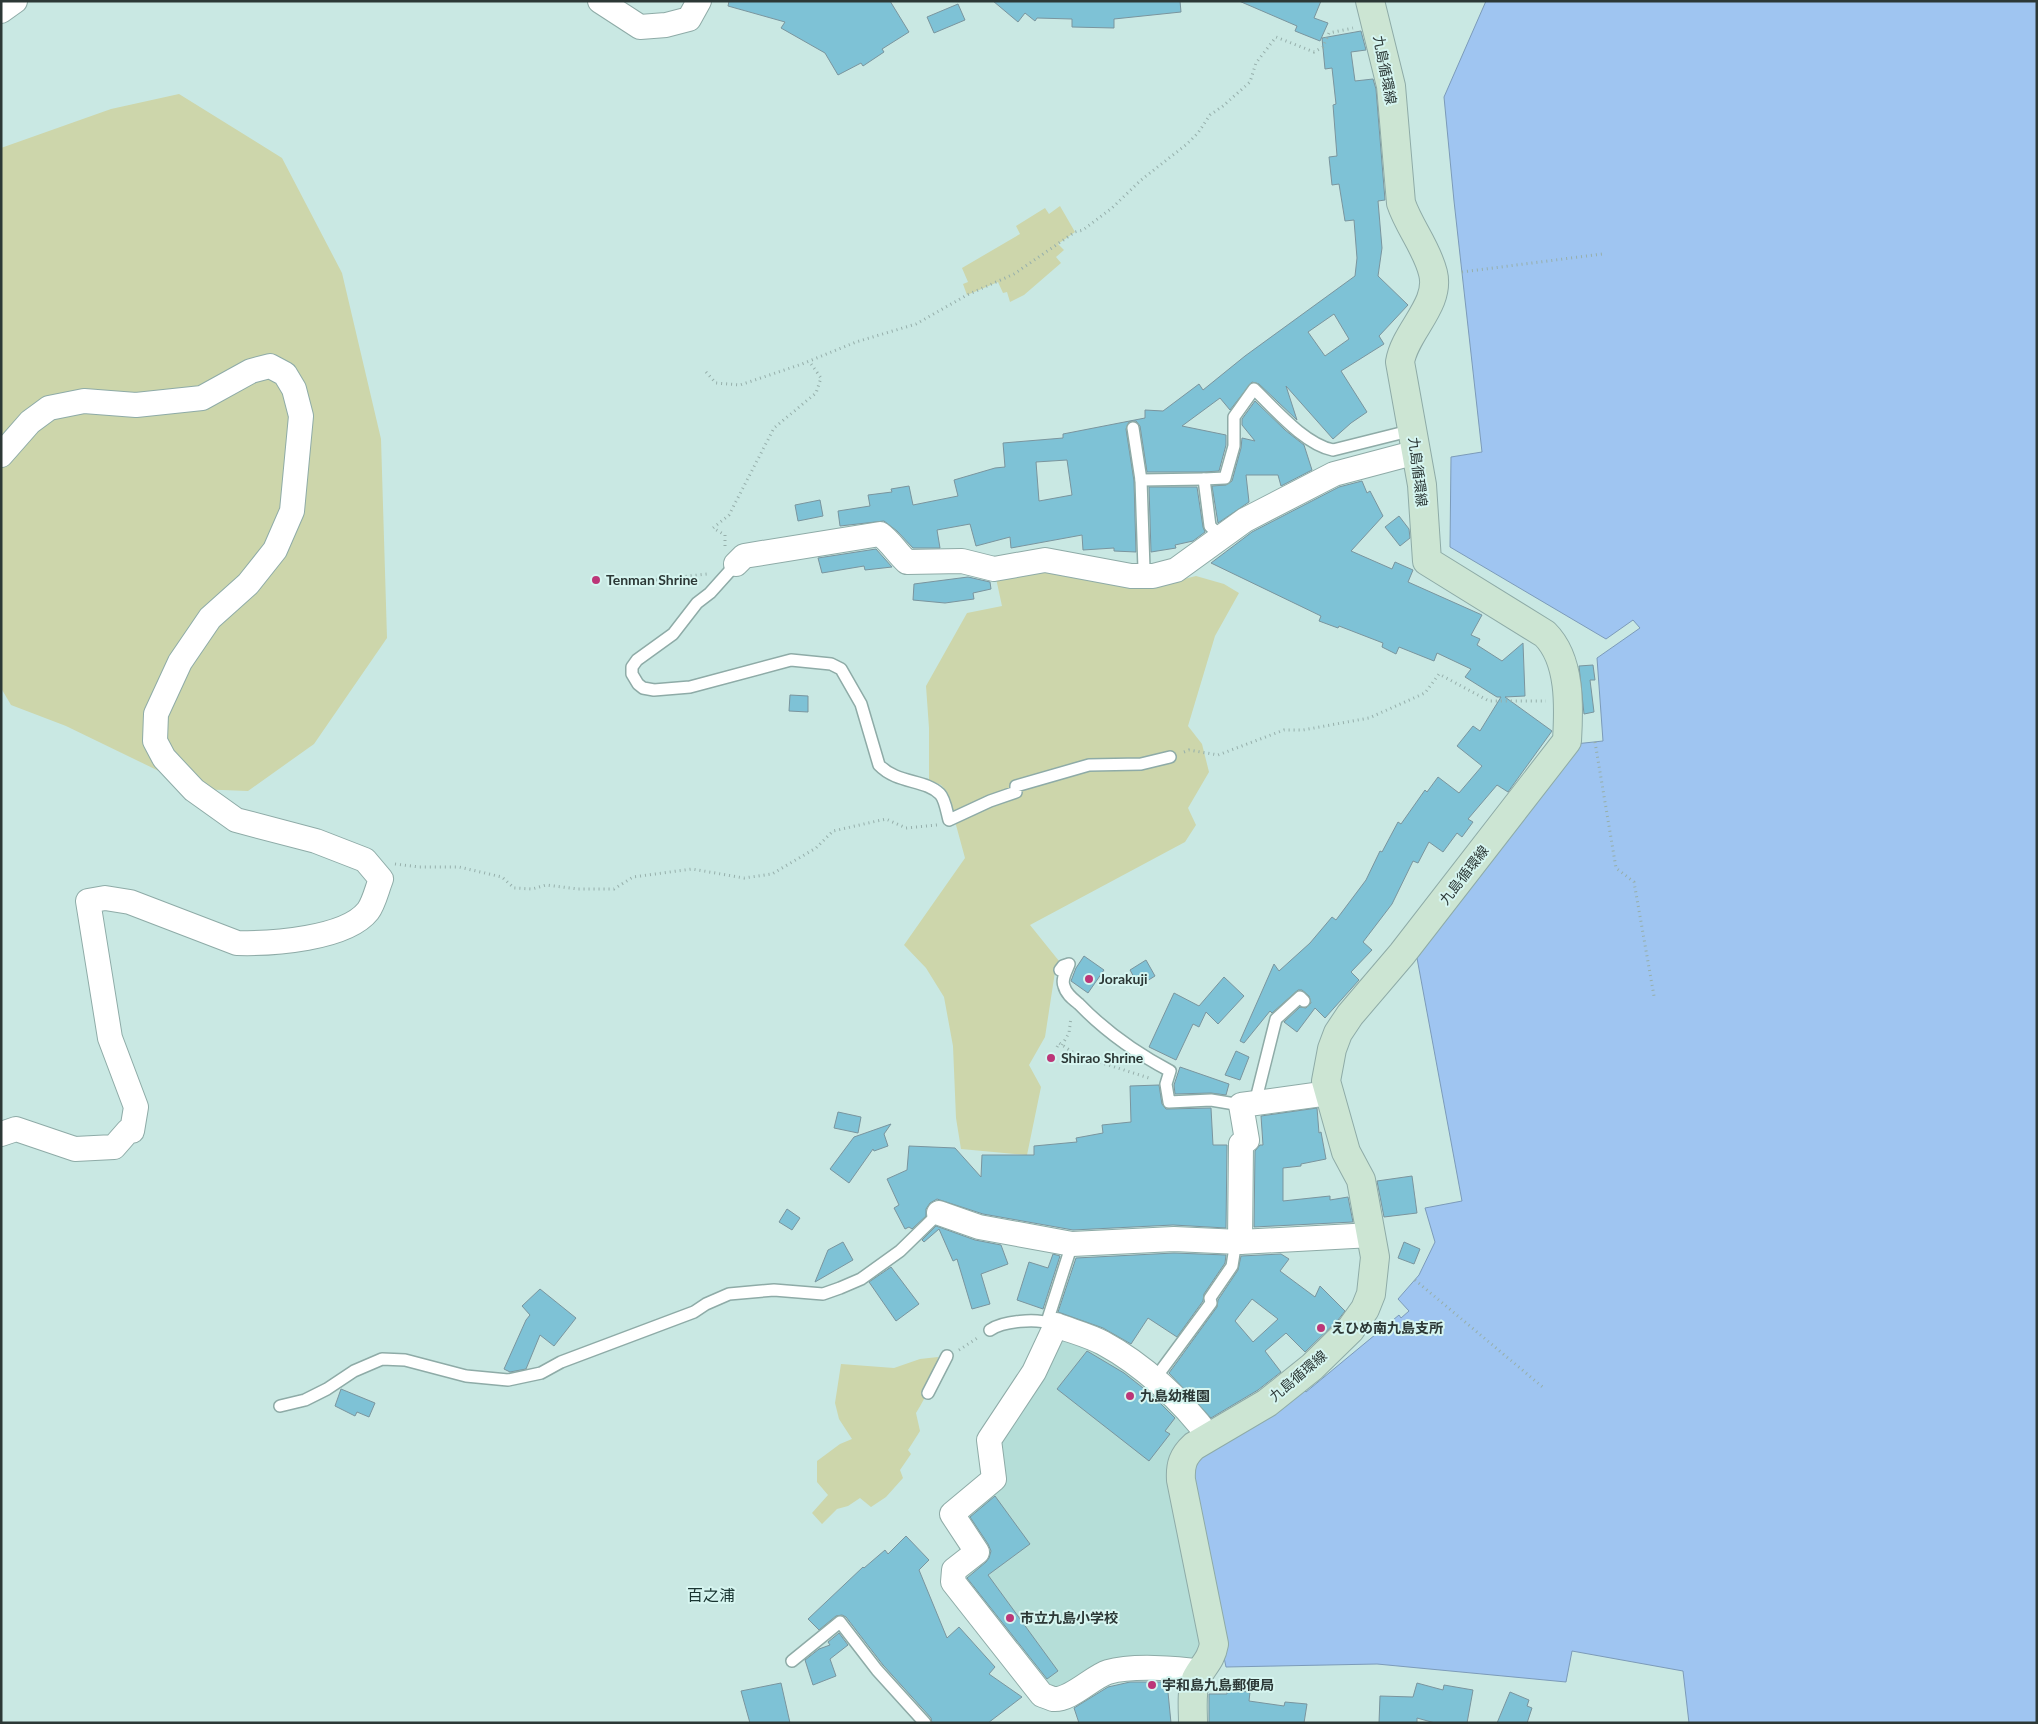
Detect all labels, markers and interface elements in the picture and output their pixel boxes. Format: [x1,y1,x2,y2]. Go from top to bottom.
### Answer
street label: 九島循環線 [1370,34,1401,106]
street label: 九島循環線 [1406,436,1431,508]
place label: Tenman Shrine [606,571,698,588]
marker: Tenman Shrine [590,574,602,586]
street label: 九島循環線 [1435,842,1492,908]
place label: Jorakuji [1099,970,1148,987]
marker: Jorakuji [1083,973,1095,985]
place label: Shirao Shrine [1061,1049,1144,1066]
marker: Shirao Shrine [1045,1052,1057,1064]
place label: えひめ南九島支所 [1331,1319,1443,1336]
marker: えひめ南九島支所 [1315,1322,1327,1334]
street label: 九島循環線 [1265,1347,1330,1405]
place label: 九島幼稚園 [1140,1387,1210,1404]
marker: 九島幼稚園 [1124,1390,1136,1402]
district label: 百之浦 [687,1585,735,1604]
place label: 市立九島小学校 [1020,1609,1118,1626]
marker: 市立九島小学校 [1004,1612,1016,1624]
place label: 宇和島九島郵便局 [1162,1676,1274,1693]
marker: 宇和島九島郵便局 [1146,1679,1158,1691]

